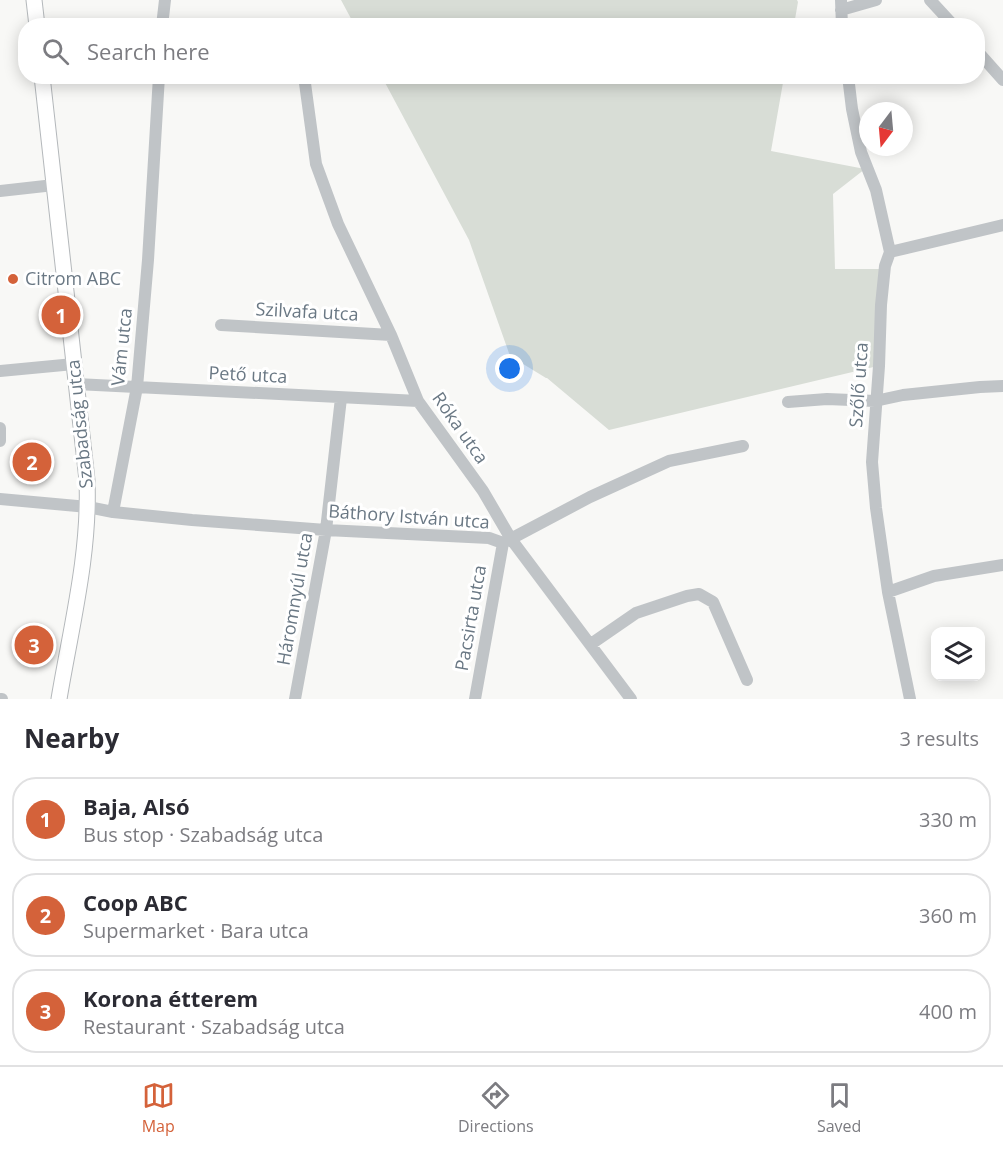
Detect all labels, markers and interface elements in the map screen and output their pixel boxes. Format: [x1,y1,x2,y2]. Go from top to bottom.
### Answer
search box [18,18,985,84]
icon: search [39,35,72,68]
text: Search here [87,36,210,66]
north arrow [859,102,913,156]
place label: Citrom ABC [25,266,121,290]
marker: Citrom ABC [6,272,20,286]
pin: 1 [42,292,80,338]
street label: Szilvafa utca [255,296,359,326]
street label: Vám utca [105,307,137,387]
street label: Szőlő utca [843,342,873,428]
your location [495,354,524,383]
street label: Szabadság utca [60,358,98,490]
street label: Pető utca [208,360,288,388]
street label: Róka utca [427,387,494,468]
pin: 2 [12,440,51,484]
street label: Báthory István utca [328,498,491,534]
street label: Háromnyúl utca [271,530,318,667]
street label: Pacsirta utca [449,563,491,673]
pin: 3 [15,622,54,668]
map controls [931,627,985,681]
button: layers [931,627,985,681]
text: Nearby [24,720,119,756]
text: 3 results [899,725,979,752]
text: Baja, Alsó [83,791,190,821]
text: 1 [40,806,51,833]
text: 330 m [919,806,977,833]
text: Bus stop · Szabadság utca [83,821,323,848]
text: Coop ABC [83,887,188,917]
text: 2 [40,902,51,929]
text: 360 m [919,902,977,929]
text: Supermarket · Bara utca [83,917,309,944]
text: Korona étterem [83,983,258,1013]
text: 3 [40,998,51,1025]
text: 400 m [919,998,977,1025]
text: Restaurant · Szabadság utca [83,1013,345,1040]
tab: Map [142,1079,175,1137]
tab: Directions [458,1079,534,1137]
tab: Saved [817,1079,861,1137]

